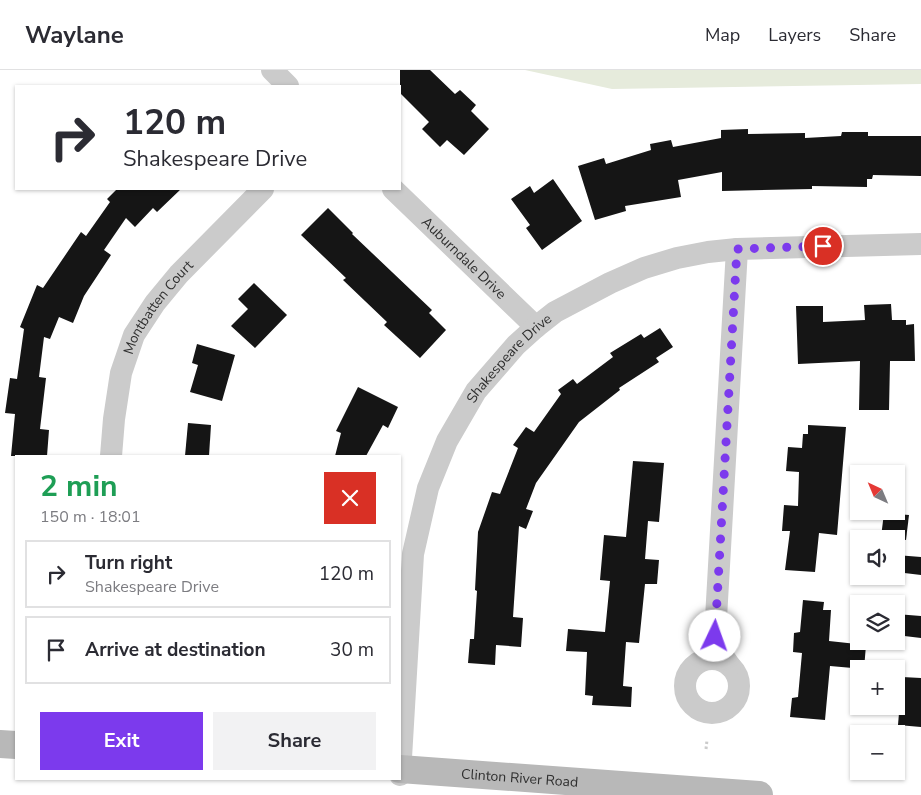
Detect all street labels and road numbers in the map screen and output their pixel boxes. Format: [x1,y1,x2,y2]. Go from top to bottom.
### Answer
street label: Auburndale Drive [417,213,510,303]
street label: Montbatten Court [119,256,198,357]
street label: Shakespeare Drive [462,309,556,407]
street label: Clinton River Road [460,764,579,792]

